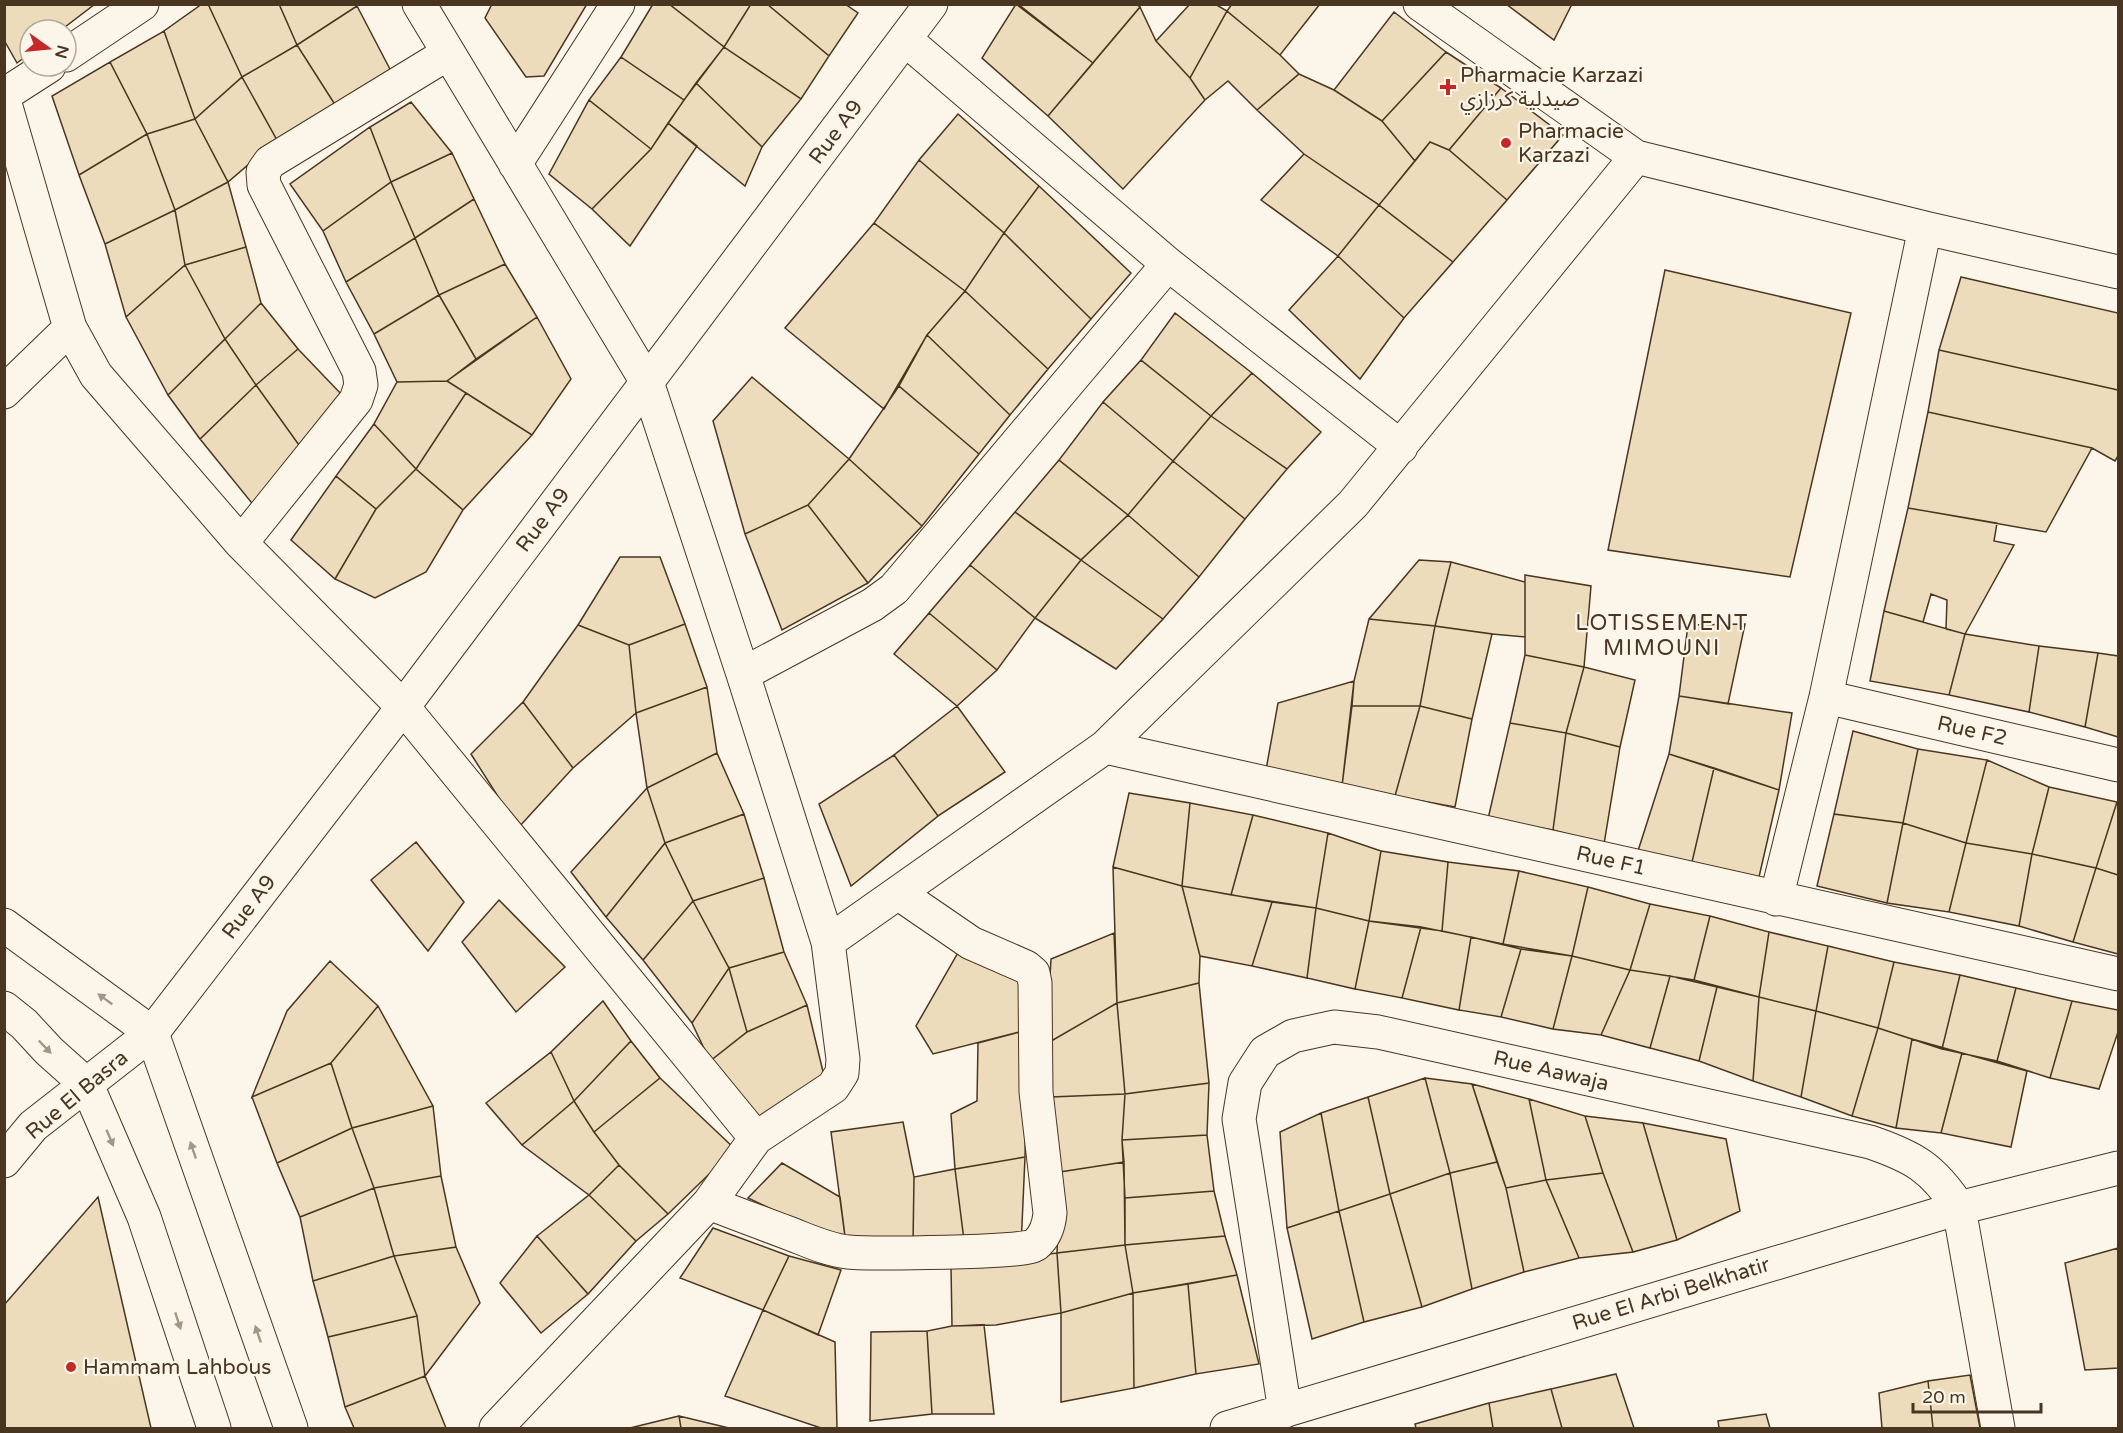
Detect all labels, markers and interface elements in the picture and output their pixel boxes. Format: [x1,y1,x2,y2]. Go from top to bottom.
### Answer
north arrow [18,18,78,78]
text: N [50,43,73,60]
place label: Pharmacie Karzazi صيدلية كرزازي [1460,63,1643,114]
marker: Pharmacie Karzazi صيدلية كرزازي [1441,80,1455,94]
street label: Rue A9 [804,95,868,169]
place label: Pharmacie Karzazi [1518,119,1624,168]
marker: Pharmacie Karzazi [1499,136,1513,150]
street label: Rue A9 [511,483,575,557]
district label: LOTISSEMENT MIMOUNI [1575,610,1749,661]
street label: Rue F2 [1935,711,2009,751]
street label: Rue F1 [1574,841,1648,881]
street label: Rue A9 [217,870,281,944]
one-way arrow [98,993,114,1005]
one-way arrow [38,1039,52,1054]
street label: Rue El Basra [21,1045,133,1145]
street label: Rue Aawaja [1491,1046,1611,1096]
one-way arrow [105,1130,115,1148]
one-way arrow [188,1141,198,1159]
street label: Rue El Arbi Belkhatir [1569,1252,1773,1336]
one-way arrow [174,1312,183,1330]
one-way arrow [252,1325,262,1343]
place label: Hammam Lahbous [83,1355,271,1380]
marker: Hammam Lahbous [64,1360,78,1374]
scale bar [1913,1376,2040,1414]
text: 20 m [1922,1386,1966,1408]

